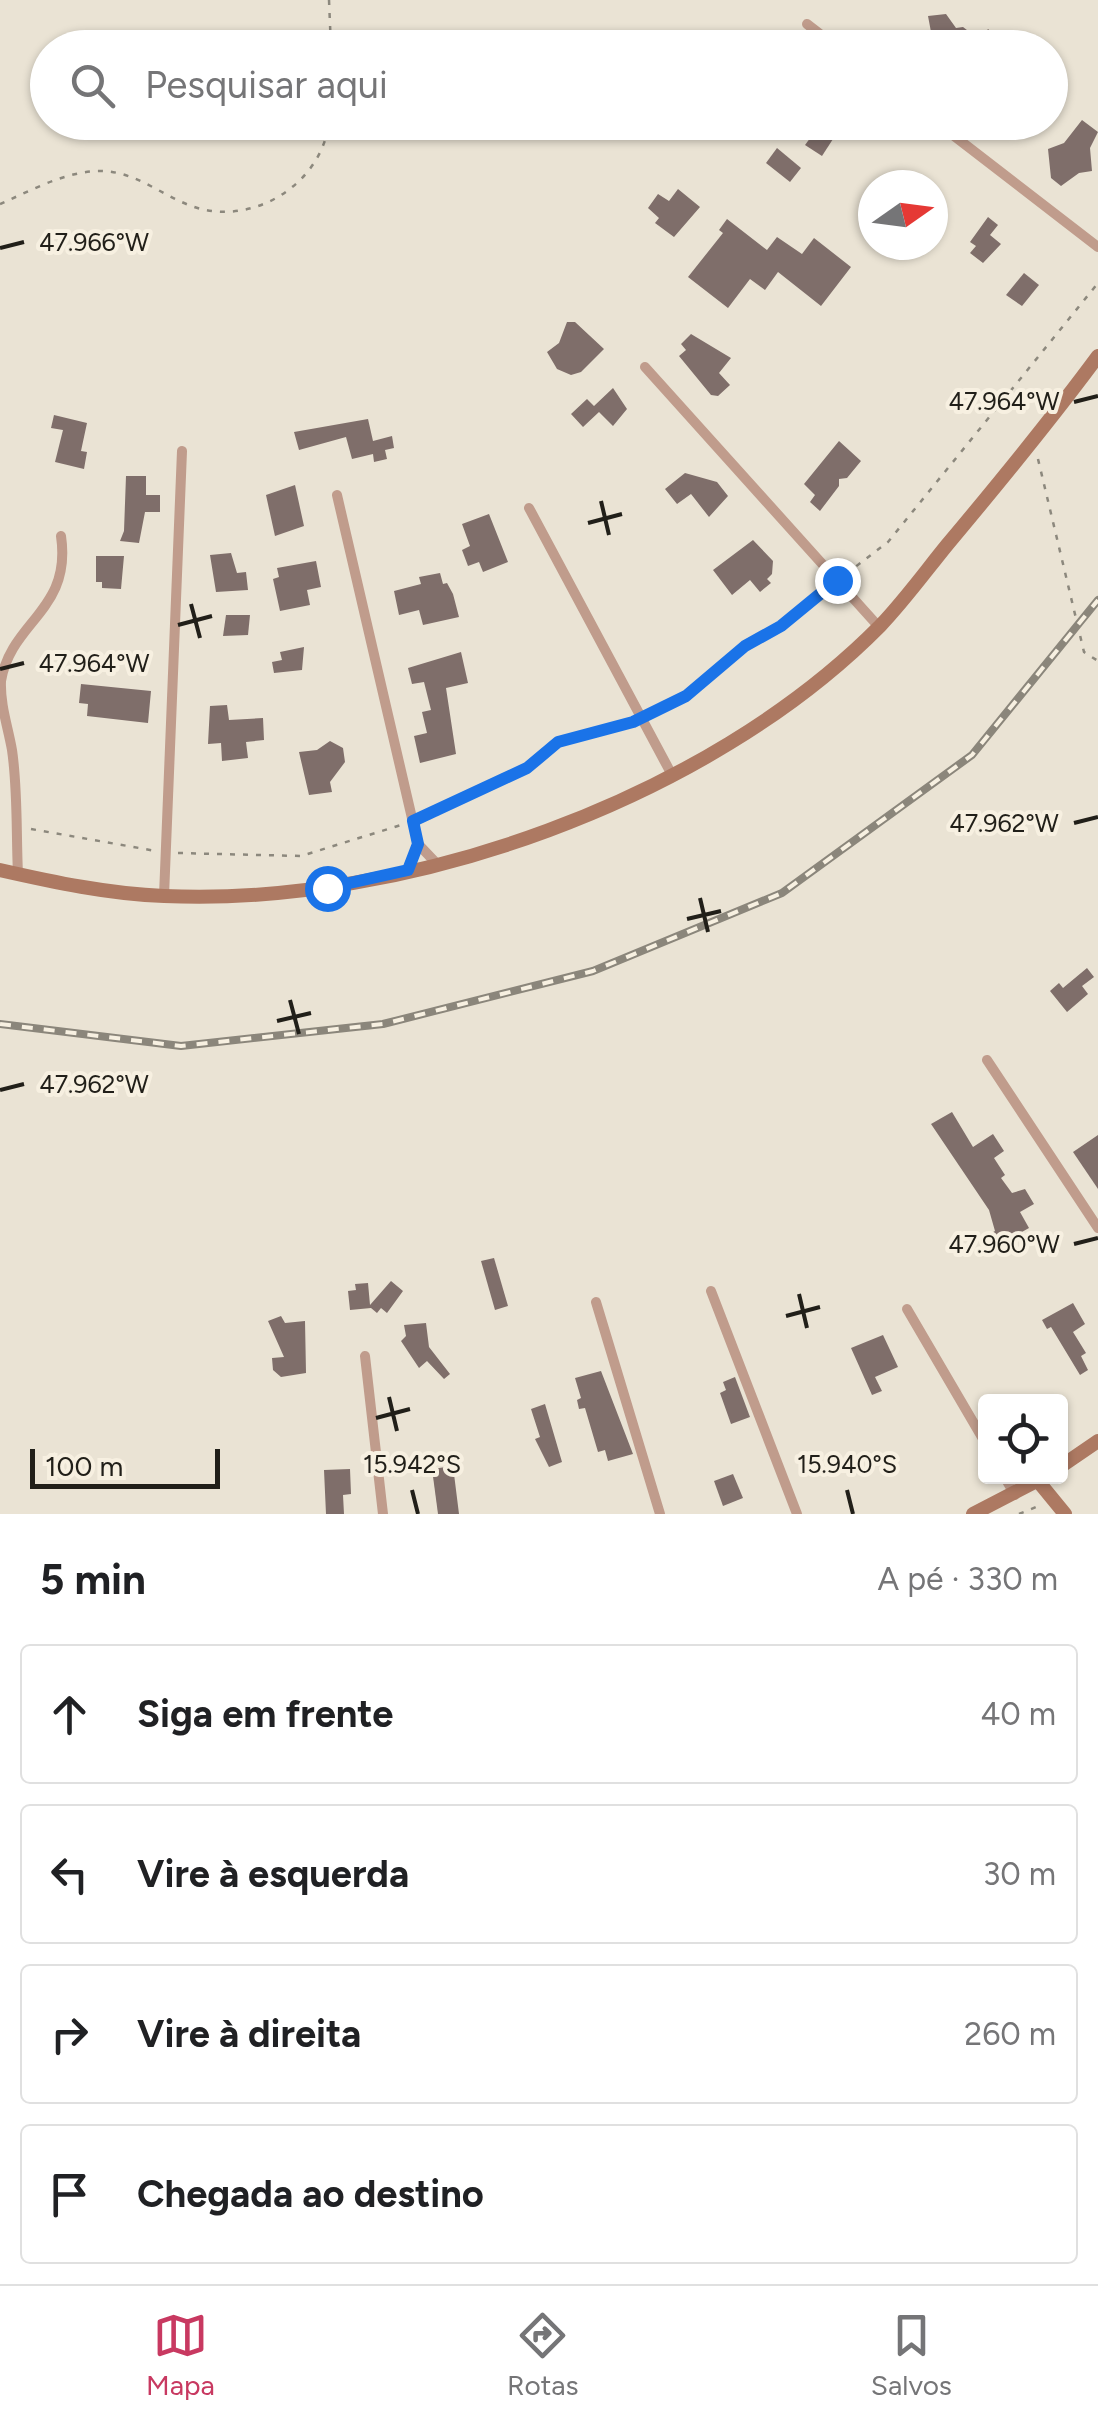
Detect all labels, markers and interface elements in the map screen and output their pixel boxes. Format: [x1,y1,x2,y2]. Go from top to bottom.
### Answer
search box [30,30,1068,140]
icon: search [65,58,120,113]
text: Pesquisar aqui [145,62,388,108]
north arrow [858,170,948,260]
text: 47.966°W [39,227,149,257]
text: 47.964°W [948,386,1060,416]
route end [815,558,861,604]
text: 47.964°W [38,648,150,678]
text: 47.962°W [949,808,1059,838]
route start [305,866,351,912]
text: 47.962°W [39,1069,149,1099]
text: 47.960°W [948,1229,1060,1259]
map controls [978,1394,1068,1484]
button: locate [978,1394,1068,1484]
scale bar [30,1444,220,1488]
text: 100 m [45,1449,123,1483]
text: 15.942°S [363,1449,461,1479]
text: 15.940°S [797,1449,897,1479]
text: 5 min [40,1554,146,1605]
text: A pé · 330 m [878,1560,1058,1598]
icon: ahead [42,1687,97,1742]
text: Siga em frente [137,1691,393,1737]
text: 40 m [980,1695,1056,1733]
icon: left [42,1847,97,1902]
text: Vire à esquerda [137,1851,409,1897]
text: 30 m [983,1855,1056,1893]
icon: right [42,2007,97,2062]
text: Vire à direita [137,2011,361,2057]
text: 260 m [964,2015,1056,2053]
icon: arrive [42,2167,97,2222]
text: Chegada ao destino [137,2171,484,2217]
tab: Mapa [146,2308,215,2402]
tab: Rotas [507,2308,579,2402]
tab: Salvos [871,2308,952,2402]

